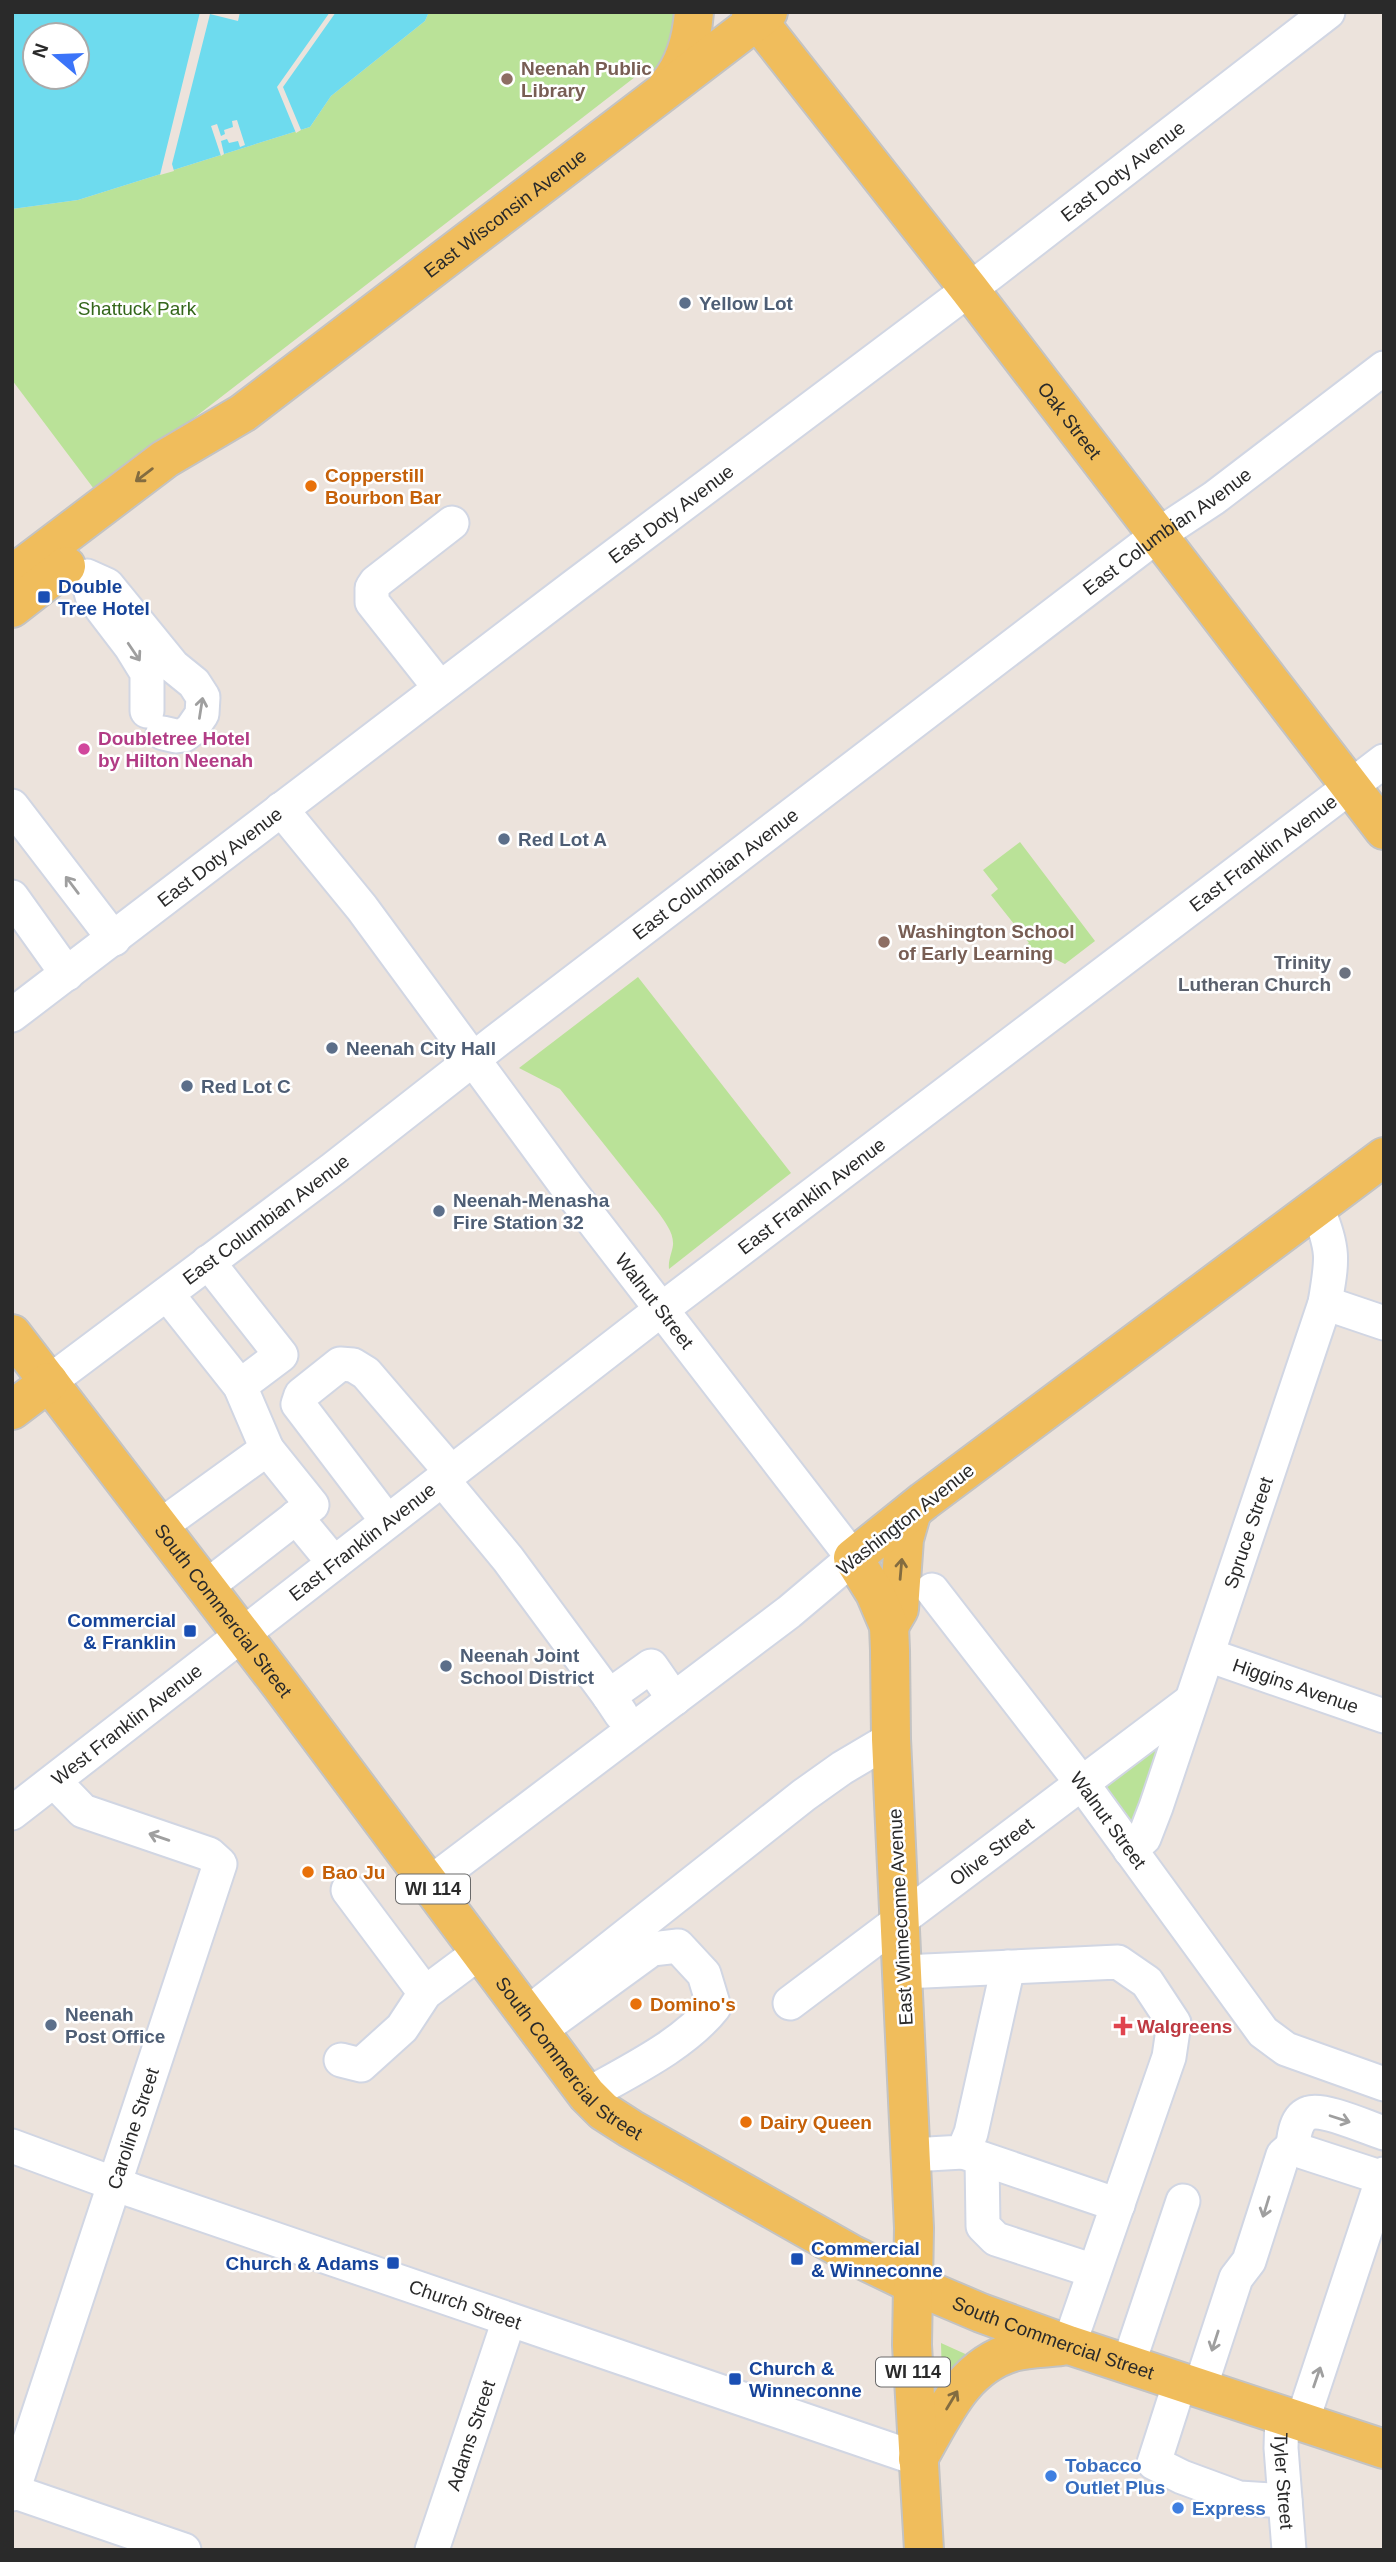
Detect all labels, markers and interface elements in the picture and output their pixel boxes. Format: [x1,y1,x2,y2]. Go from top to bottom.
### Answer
north arrow [21,21,91,91]
text: N [28,41,53,61]
place label: Neenah Public Library [521,58,652,101]
marker: Neenah Public Library [499,71,515,87]
street label: East Doty Avenue [1057,117,1189,226]
street label: East Wisconsin Avenue [420,145,590,282]
place label: Yellow Lot [699,293,794,314]
marker: Yellow Lot [677,295,693,311]
park label: Shattuck Park [78,298,197,319]
street label: Oak Street [1033,378,1106,464]
street label: East Doty Avenue [605,460,738,568]
street label: East Columbian Avenue [1079,464,1255,600]
place label: Copperstill Bourbon Bar [325,465,442,508]
one-way arrow [134,467,153,482]
marker: Copperstill Bourbon Bar [303,478,319,494]
place label: Double Tree Hotel [58,576,150,619]
marker: Double Tree Hotel [36,589,52,605]
one-way arrow [127,641,141,661]
one-way arrow [195,697,208,720]
place label: Doubletree Hotel by Hilton Neenah [98,728,253,771]
marker: Doubletree Hotel by Hilton Neenah [76,741,92,757]
street label: East Franklin Avenue [1186,791,1341,916]
street label: East Doty Avenue [153,803,286,911]
street label: East Columbian Avenue [629,804,802,944]
place label: Red Lot A [518,829,607,850]
marker: Red Lot A [496,831,512,847]
one-way arrow [65,876,80,894]
place label: Washington School of Early Learning [898,921,1075,964]
marker: Washington School of Early Learning [876,934,892,950]
place label: Trinity Lutheran Church [1178,952,1331,995]
marker: Trinity Lutheran Church [1337,965,1353,981]
place label: Neenah City Hall [346,1038,496,1059]
marker: Neenah City Hall [324,1040,340,1056]
place label: Red Lot C [201,1076,291,1097]
marker: Red Lot C [179,1078,195,1094]
street label: East Franklin Avenue [734,1133,889,1259]
street label: East Columbian Avenue [179,1150,353,1289]
place label: Neenah-Menasha Fire Station 32 [453,1190,610,1233]
marker: Neenah-Menasha Fire Station 32 [431,1203,447,1219]
street label: Walnut Street [611,1249,698,1354]
street label: Washington Avenue [833,1459,978,1579]
street label: Spruce Street [1220,1474,1277,1591]
street label: East Franklin Avenue [285,1479,440,1605]
street label: South Commercial Street [150,1520,296,1702]
one-way arrow [895,1558,908,1581]
place label: Commercial & Franklin [67,1610,176,1653]
marker: Commercial & Franklin [182,1623,198,1639]
place label: Neenah Joint School District [460,1645,595,1688]
street label: Higgins Avenue [1230,1654,1361,1717]
marker: Neenah Joint School District [438,1658,454,1674]
street label: West Franklin Avenue [48,1660,206,1789]
street label: Walnut Street [1066,1768,1151,1873]
street label: East Winneconne Avenue [884,1808,917,2026]
street label: Olive Street [946,1813,1038,1890]
one-way arrow [148,1830,170,1842]
place label: Bao Ju [322,1862,385,1883]
marker: Bao Ju [300,1864,316,1880]
road number: WI 114 [396,1874,470,1903]
street label: South Commercial Street [491,1973,647,2145]
place label: Domino's [650,1994,736,2015]
marker: Domino's [628,1996,644,2012]
place label: Neenah Post Office [65,2004,165,2047]
place label: Walgreens [1137,2016,1232,2037]
marker: Neenah Post Office [43,2017,59,2033]
marker: Walgreens [1115,2018,1131,2034]
street label: Caroline Street [103,2064,163,2192]
place label: Dairy Queen [760,2112,872,2133]
one-way arrow [1329,2113,1351,2126]
marker: Dairy Queen [738,2114,754,2130]
one-way arrow [1259,2195,1271,2217]
place label: Commercial & Winneconne [811,2238,943,2281]
marker: Commercial & Winneconne [789,2251,805,2267]
place label: Church & Adams [226,2253,379,2274]
marker: Church & Adams [385,2255,401,2271]
street label: Church Street [406,2276,525,2334]
street label: South Commercial Street [949,2292,1157,2384]
one-way arrow [1208,2330,1221,2352]
place label: Church & Winneconne [749,2358,862,2401]
road number: WI 114 [876,2358,950,2386]
one-way arrow [1312,2367,1324,2389]
marker: Church & Winneconne [727,2371,743,2387]
street label: Adams Street [443,2377,499,2493]
one-way arrow [945,2391,959,2411]
street label: Tyler Street [1270,2432,1297,2531]
place label: Tobacco Outlet Plus [1065,2455,1165,2498]
marker: Tobacco Outlet Plus [1043,2468,1059,2484]
place label: Express [1192,2498,1266,2519]
marker: Express [1170,2500,1186,2516]

